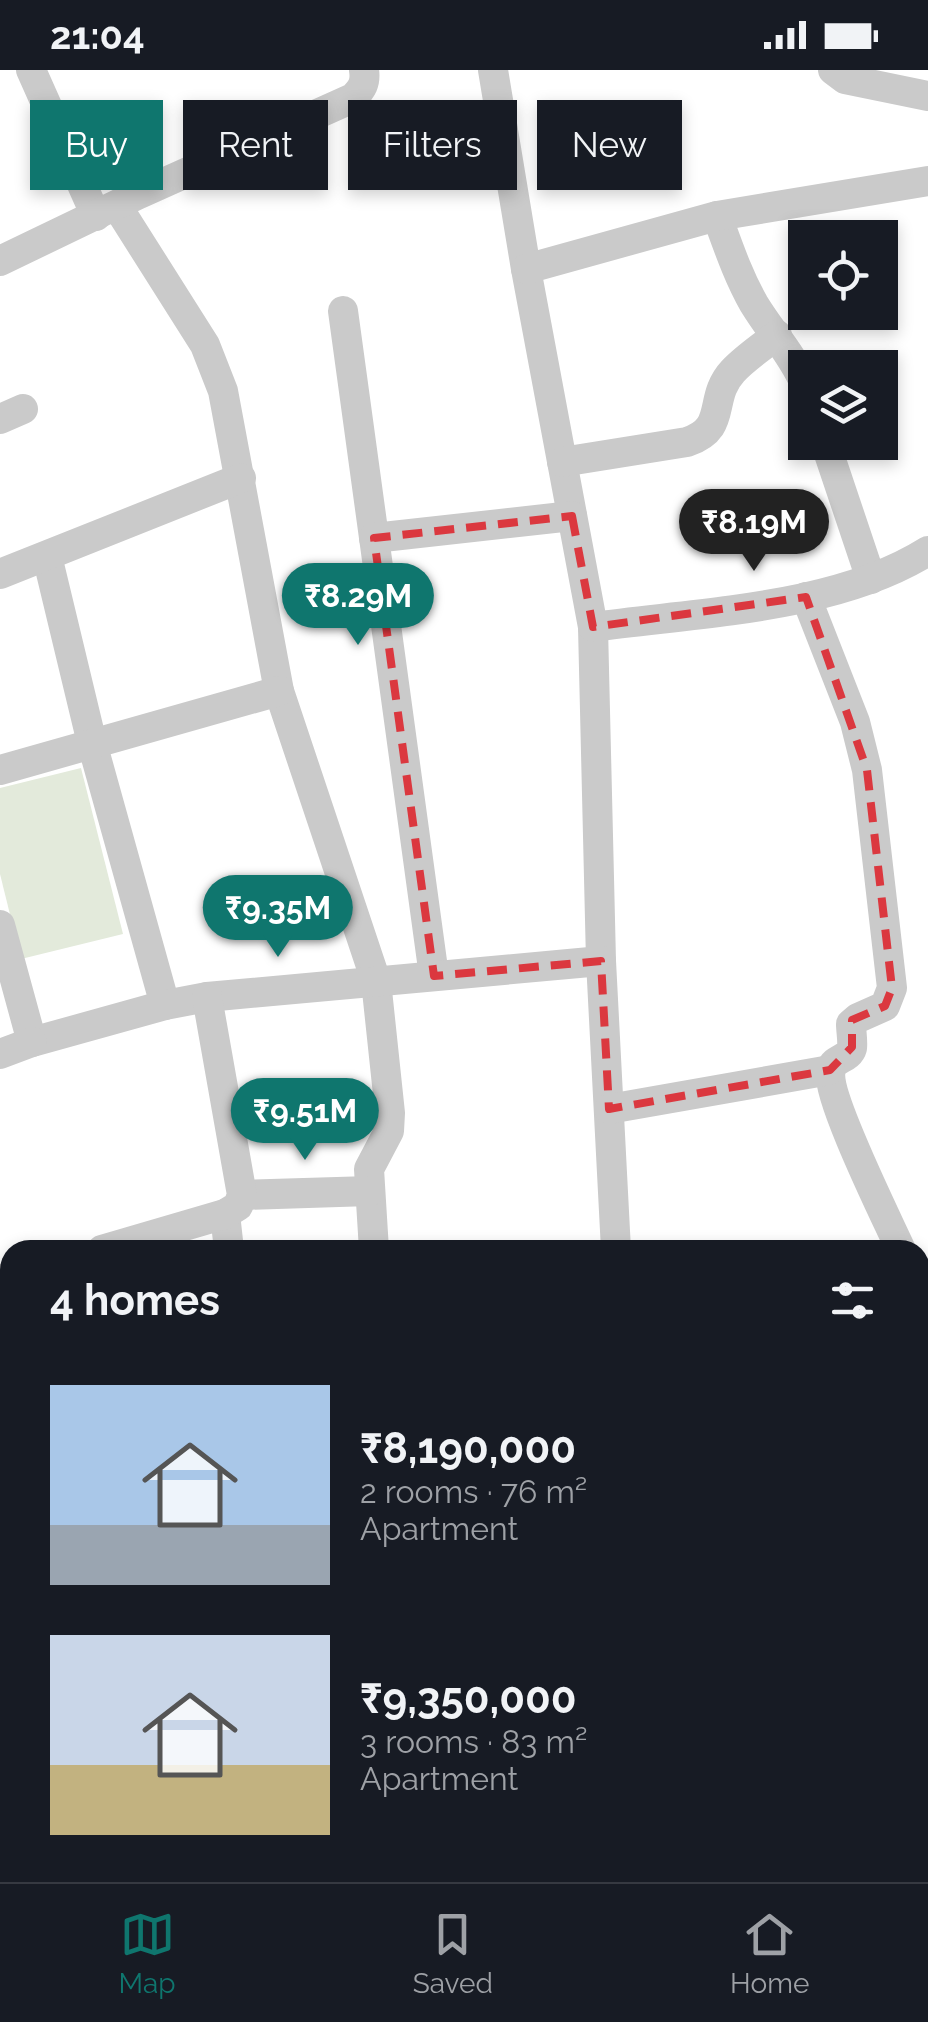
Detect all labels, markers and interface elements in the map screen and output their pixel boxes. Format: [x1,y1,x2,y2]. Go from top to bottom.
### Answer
text: 21:04 [50,13,145,58]
chip: Buy [30,100,163,190]
chip: Rent [183,100,328,190]
chip: Filters [348,100,517,190]
chip: New [537,100,682,190]
map controls [788,220,898,460]
button: locate [788,220,898,330]
button: layers [788,350,898,460]
pin: ₹8.19M [673,489,835,574]
text: ₹8.19M [701,503,807,540]
pin: ₹8.29M [277,563,439,648]
text: ₹8.29M [304,577,412,614]
pin: ₹9.35M [197,875,359,960]
text: ₹9.35M [225,889,331,926]
pin: ₹9.51M [224,1078,386,1163]
text: ₹9.51M [253,1092,357,1129]
icon: filters [825,1273,880,1328]
text: 4 homes [50,1276,220,1325]
text: ₹8,190,000 [360,1424,576,1473]
icon: home [130,1425,250,1545]
text: 2 rooms · 76 m² [360,1473,587,1510]
text: Apartment [360,1510,518,1547]
text: ₹9,350,000 [360,1674,577,1723]
icon: home [130,1675,250,1795]
text: 3 rooms · 83 m² [360,1723,587,1760]
text: Apartment [360,1760,518,1797]
tab: Map [119,1907,176,2000]
tab: Saved [413,1907,493,2000]
tab: Home [730,1907,809,2000]

